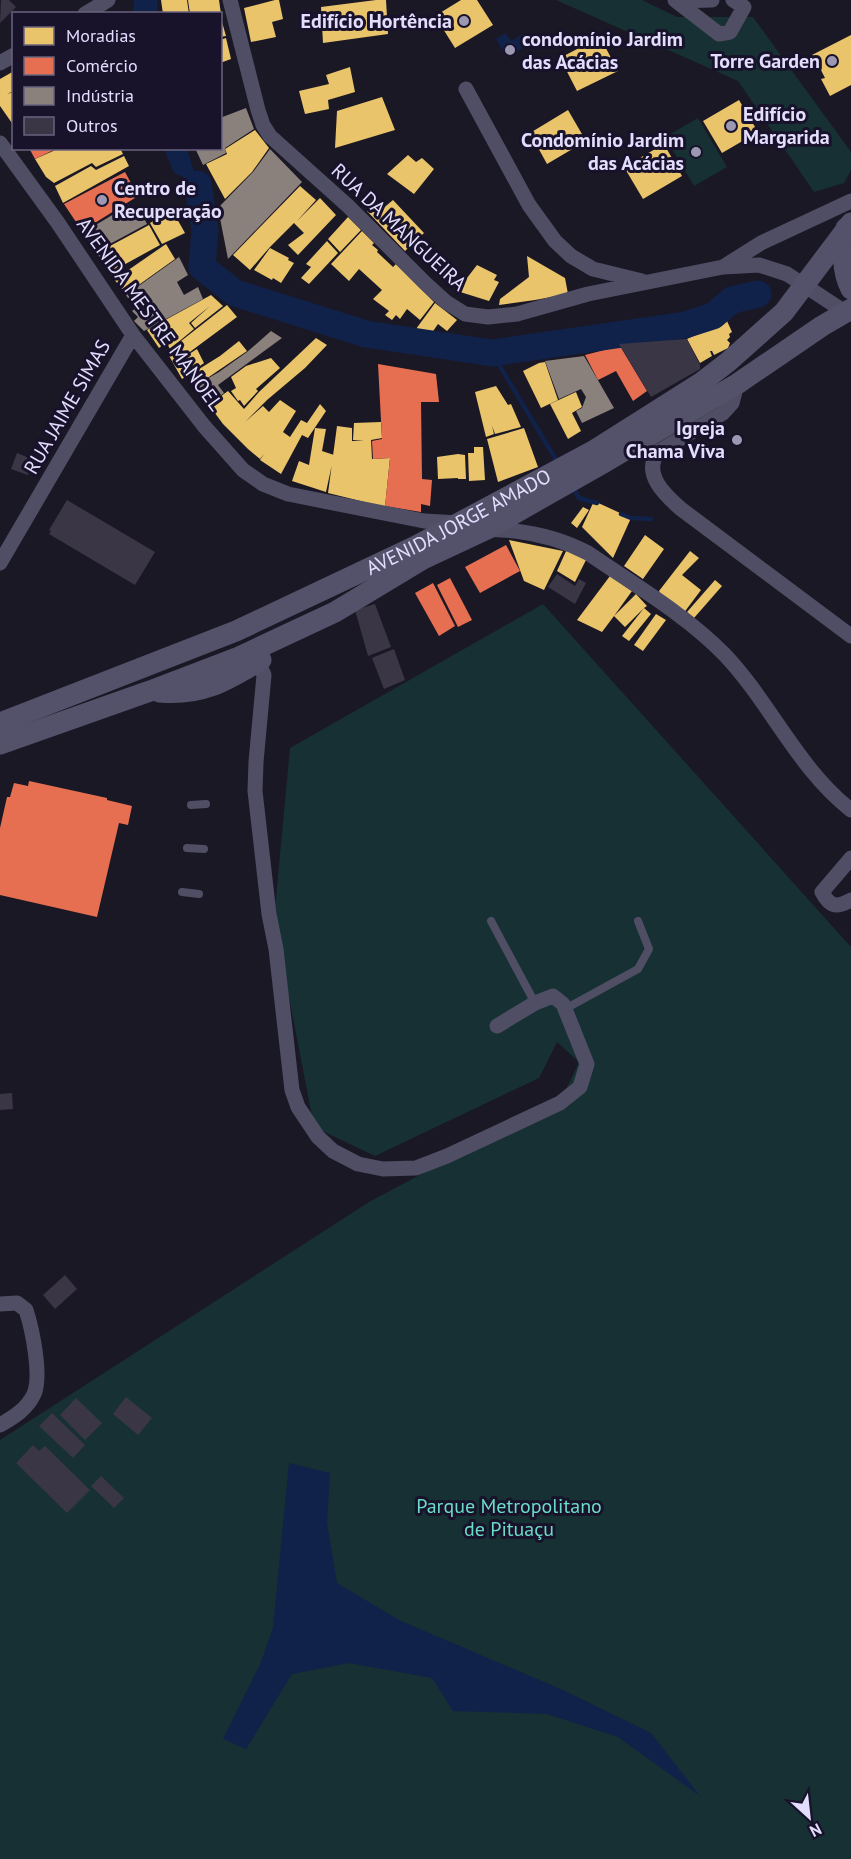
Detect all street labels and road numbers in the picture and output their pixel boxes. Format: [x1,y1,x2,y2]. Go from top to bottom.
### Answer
street label: RUA DA MANGUEIRA [326,158,472,297]
street label: AVENIDA MESTRE MANOEL [71,212,229,416]
street label: RUA JAIME SIMAS [18,335,116,479]
street label: AVENIDA JORGE AMADO [362,463,555,581]

